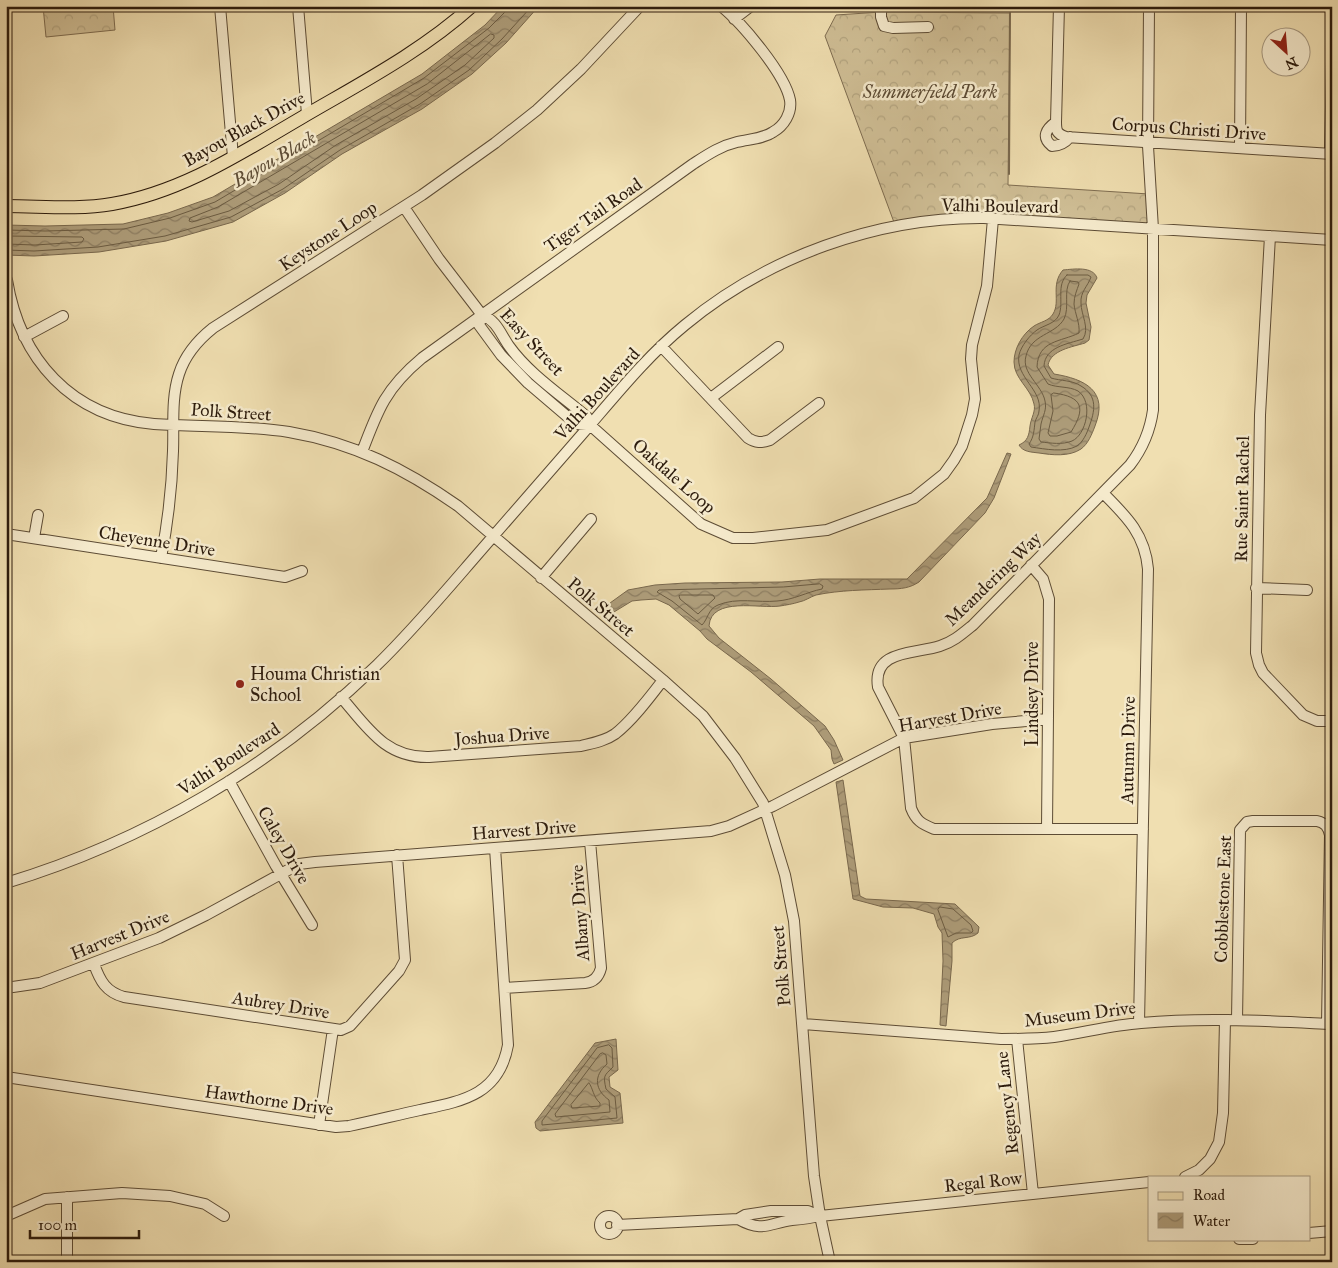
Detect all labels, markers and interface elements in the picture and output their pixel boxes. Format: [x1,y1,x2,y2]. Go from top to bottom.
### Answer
north arrow [1260,28,1310,78]
text: N [1282,53,1301,74]
park label: Summerfield Park [862,81,997,103]
street label: Bayou Black Drive [179,87,309,171]
street label: Corpus Christi Drive [1111,113,1267,145]
water label: Bayou Black [228,126,320,192]
street label: Tiger Tail Road [540,173,647,258]
street label: Valhi Boulevard [940,194,1059,218]
street label: Keystone Loop [275,196,381,276]
street label: Easy Street [495,304,569,381]
street label: Valhi Boulevard [549,343,644,446]
street label: Polk Street [190,398,273,426]
street label: Oakdale Loop [628,434,720,518]
street label: Rue Saint Rachel [1230,435,1254,562]
street label: Cheyenne Drive [97,521,217,561]
street label: Meandering Way [940,527,1047,631]
street label: Polk Street [563,573,640,642]
street label: Lindsey Drive [1021,642,1043,746]
place label: Houma Christian School [250,663,380,706]
marker: Houma Christian School [234,678,246,690]
street label: Autumn Drive [1116,696,1140,805]
street label: Harvest Drive [897,697,1003,737]
street label: Valhi Boulevard [173,718,284,801]
street label: Joshua Drive [452,722,550,751]
street label: Caley Drive [253,802,315,888]
street label: Harvest Drive [471,815,577,845]
street label: Cobblestone East [1210,834,1236,963]
street label: Albany Drive [566,864,594,963]
street label: Harvest Drive [67,905,173,965]
street label: Polk Street [766,924,795,1007]
street label: Aubrey Drive [230,986,331,1024]
street label: Museum Drive [1023,996,1137,1032]
street label: Regency Lane [991,1050,1024,1156]
street label: Hawthorne Drive [203,1080,335,1120]
street label: Regal Row [943,1167,1023,1198]
legend [1148,1176,1310,1240]
text: Road [1193,1186,1225,1204]
scale bar [30,1208,139,1240]
text: Water [1193,1212,1230,1230]
text: 100 m [38,1216,78,1234]

